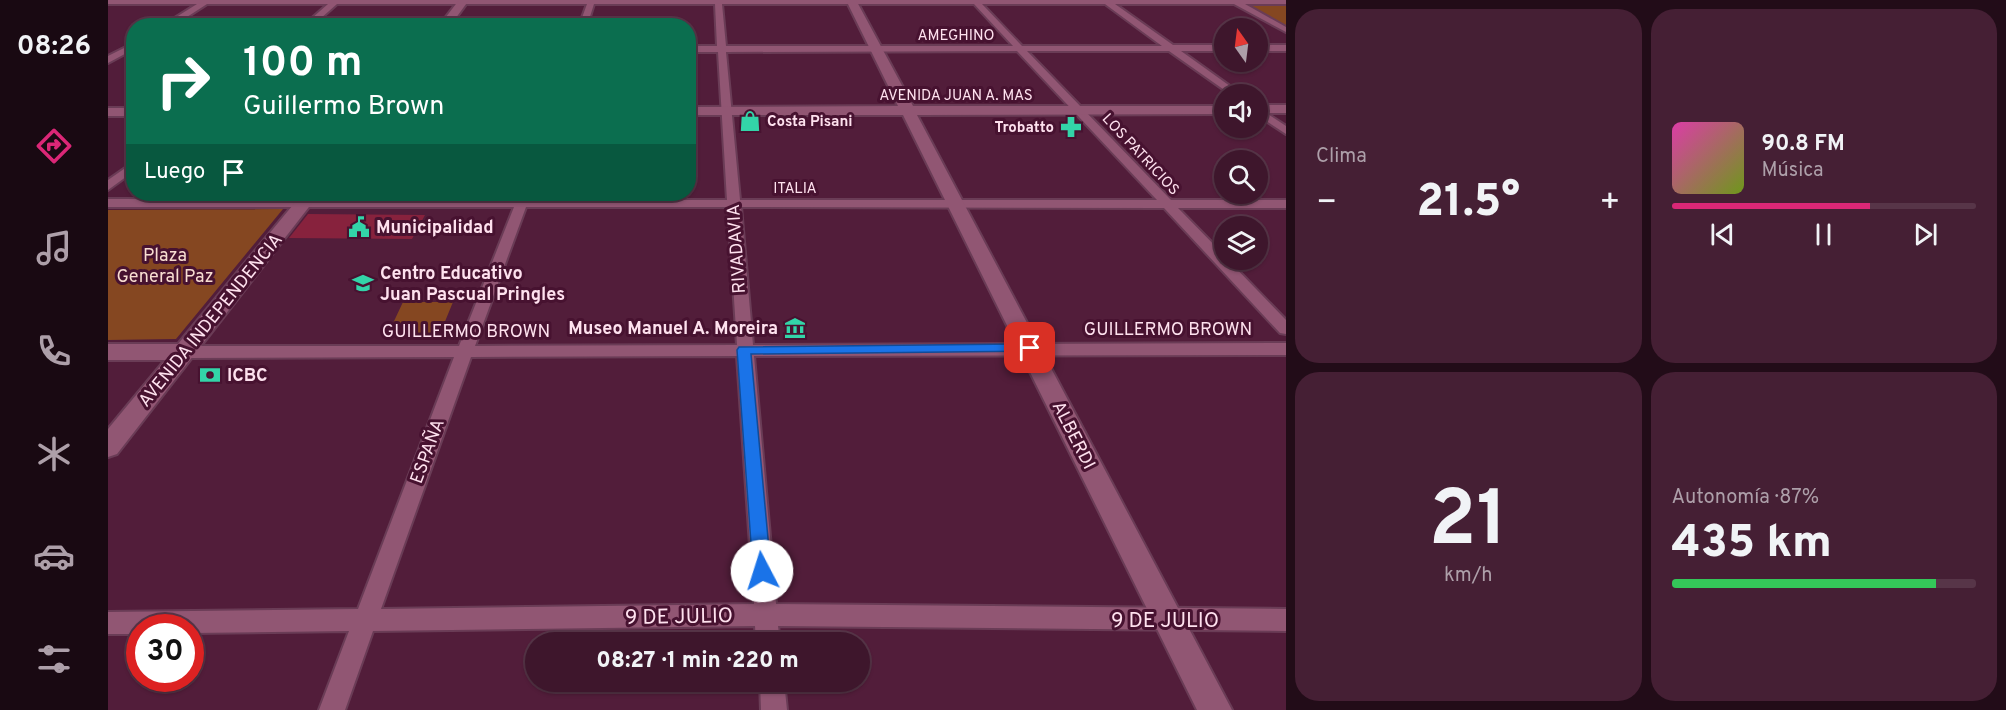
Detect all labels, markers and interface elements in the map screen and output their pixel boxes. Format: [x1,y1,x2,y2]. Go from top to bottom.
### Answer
north arrow [1214,18,1268,72]
map controls [1214,18,1268,270]
street label: AMEGHINO [918,27,994,46]
text: 08:26 [17,30,91,64]
text: 100 m [243,38,362,91]
icon: right [144,42,222,120]
button: sound [1214,84,1268,138]
street label: AVENIDA JUAN A. MAS [879,87,1033,106]
text: Guillermo Brown [243,90,445,124]
shop icon: Costa Pisani [738,109,762,133]
street label: LOS PATRICIOS [1097,110,1183,200]
place label: Costa Pisani [767,113,853,132]
pharmacy icon: Trobatto [1059,115,1083,139]
place label: Trobatto [994,119,1054,138]
icon: directions [33,125,75,167]
text: 90.8 FM [1762,131,1845,158]
text: Clima [1316,144,1367,170]
button: search [1214,150,1268,204]
icon: arrive [217,156,250,189]
text: Música [1762,158,1824,184]
text: Luego [144,159,205,186]
text: 21.5° [1416,175,1520,232]
street label: ITALIA [773,180,817,199]
text: − [1316,183,1337,225]
text: + [1599,183,1621,225]
street label: RIVADAVIA [723,203,752,294]
public building icon: Municipalidad [347,215,371,239]
button: layers [1214,216,1268,270]
place label: Municipalidad [376,217,494,240]
icon: previous [1706,218,1739,251]
icon: pause [1807,218,1840,251]
icon: next [1909,218,1942,251]
icon: music [33,227,75,269]
street label: AVENIDA INDEPENDENCIA [134,229,288,412]
park label: Plaza General Paz [116,245,214,289]
place label: Centro Educativo Juan Pascual Pringles [380,263,565,307]
school or university icon: Centro Educativo Juan Pascual Pringles [351,271,375,295]
museum icon: Museo Manuel A. Moreira [783,316,807,340]
place label: Museo Manuel A. Moreira [568,318,778,341]
street label: GUILLERMO BROWN [1084,319,1252,342]
street label: GUILLERMO BROWN [382,321,550,344]
pin [1004,322,1055,373]
icon: phone [33,330,75,372]
icon: arrive [1013,331,1046,364]
bank icon: ICBC [198,363,222,387]
place label: ICBC [227,365,267,388]
street label: ALBERDI [1046,398,1100,474]
street label: ESPAÑA [404,415,451,487]
icon: climate [33,433,75,475]
text: 21 [1429,474,1508,573]
text: Autonomía · 87% [1672,485,1819,511]
text: 435 km [1672,516,1832,573]
icon: car [33,535,75,577]
position arrow [730,539,794,603]
text: km/h [1444,563,1493,589]
street label: 9 DE JULIO [625,603,733,632]
street label: 9 DE JULIO [1111,608,1219,635]
speed limit sign: 30 [126,614,204,692]
icon: filters [33,638,75,680]
text: 08:27 · 1 min · 220 m [596,648,799,675]

